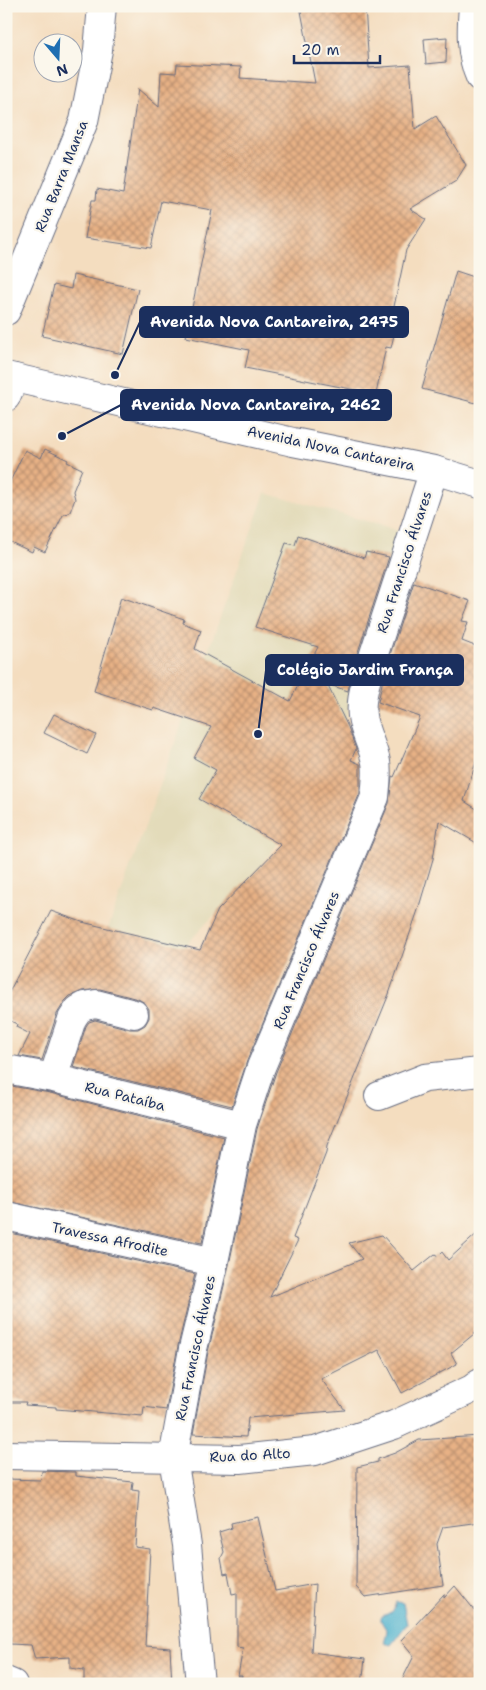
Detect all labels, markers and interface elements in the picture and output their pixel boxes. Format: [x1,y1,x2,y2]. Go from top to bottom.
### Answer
north arrow [32,32,82,82]
scale bar [294,32,380,64]
text: 20 m [301,40,340,60]
text: N [54,60,70,81]
street label: Rua Barra Mansa [30,117,92,234]
callout: Avenida Nova Cantareira, 2475 [140,307,408,337]
text: Avenida Nova Cantareira, 2475 [150,312,398,332]
callout: Avenida Nova Cantareira, 2462 [121,390,391,420]
text: Avenida Nova Cantareira, 2462 [131,395,381,415]
street label: Avenida Nova Cantareira [246,421,417,475]
street label: Rua Francisco Álvares [373,489,435,635]
callout: Colégio Jardim França [266,655,463,685]
text: Colégio Jardim França [277,660,454,680]
street label: Rua Francisco Álvares [269,888,343,1032]
street label: Rua Pataíba [83,1077,167,1115]
street label: Travessa Afrodite [50,1218,170,1260]
street label: Rua Francisco Álvares [171,1274,219,1422]
street label: Rua do Alto [209,1444,291,1466]

